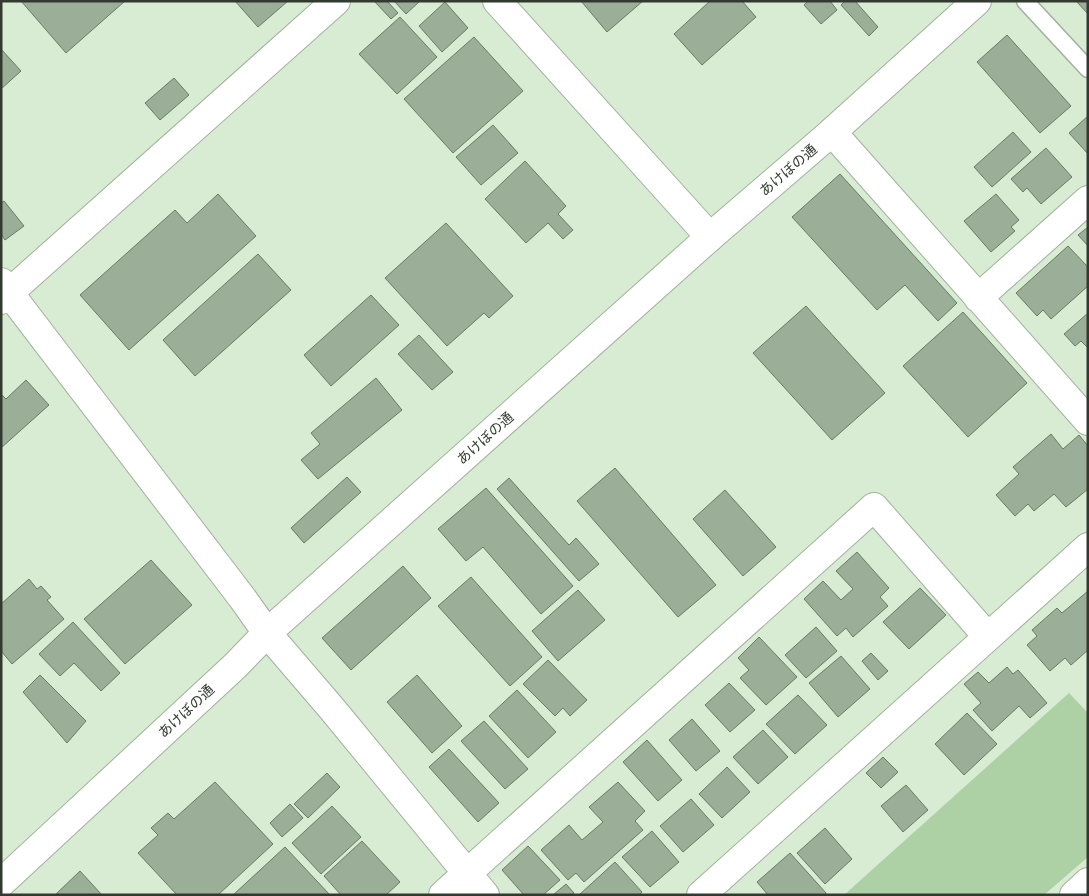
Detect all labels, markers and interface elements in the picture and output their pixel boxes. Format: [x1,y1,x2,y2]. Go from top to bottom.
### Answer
street label: あけぼの通 [756,141,820,199]
street label: あけぼの通 [454,409,516,467]
street label: あけぼの通 [155,681,217,741]

